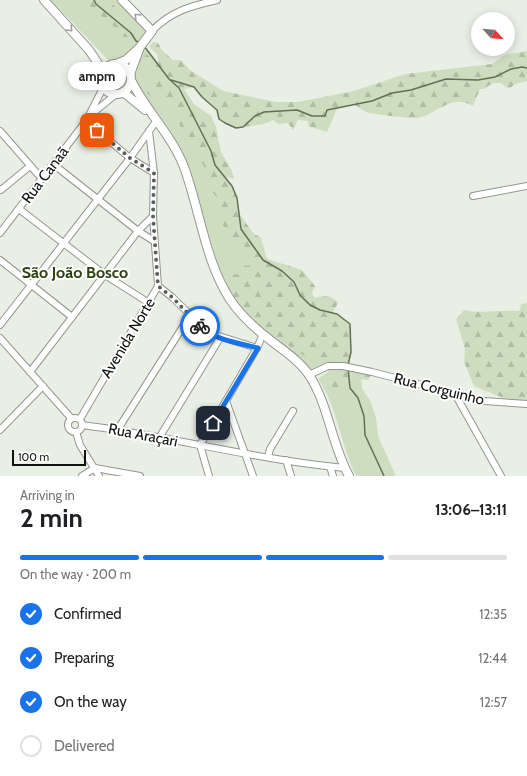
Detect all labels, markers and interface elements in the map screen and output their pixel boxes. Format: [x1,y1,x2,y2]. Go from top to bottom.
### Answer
north arrow [471,12,515,56]
map controls [471,12,515,56]
one-way arrow [134,13,142,21]
one-way arrow [65,24,73,32]
callout: ampm [68,62,126,90]
text: ampm [79,68,115,84]
pin [80,113,114,147]
icon: bag [86,119,108,141]
street label: Rua Canaã [18,142,73,207]
district label: São João Bosco [22,263,128,282]
street label: Avenida Norte [97,294,159,381]
courier [180,306,220,346]
icon: bike [189,315,211,337]
street label: Rua Corguinho [392,369,486,409]
pin [196,406,230,440]
icon: home [202,412,224,434]
street label: Rua Araçari [107,419,179,451]
scale bar [12,448,86,467]
text: 100 m [18,450,49,464]
text: Arriving in [20,487,75,503]
text: 13:06–13:11 [435,501,507,519]
text: 2 min [20,502,83,534]
text: On the way · 200 m [20,566,131,582]
icon: check [20,603,42,625]
text: Confirmed [54,605,122,623]
text: 12:35 [479,606,507,622]
icon: check [20,647,42,669]
text: Preparing [54,649,114,667]
text: 12:44 [478,650,507,666]
icon: check [20,691,42,713]
text: On the way [54,693,127,711]
text: 12:57 [480,694,507,710]
text: Delivered [54,737,115,755]

